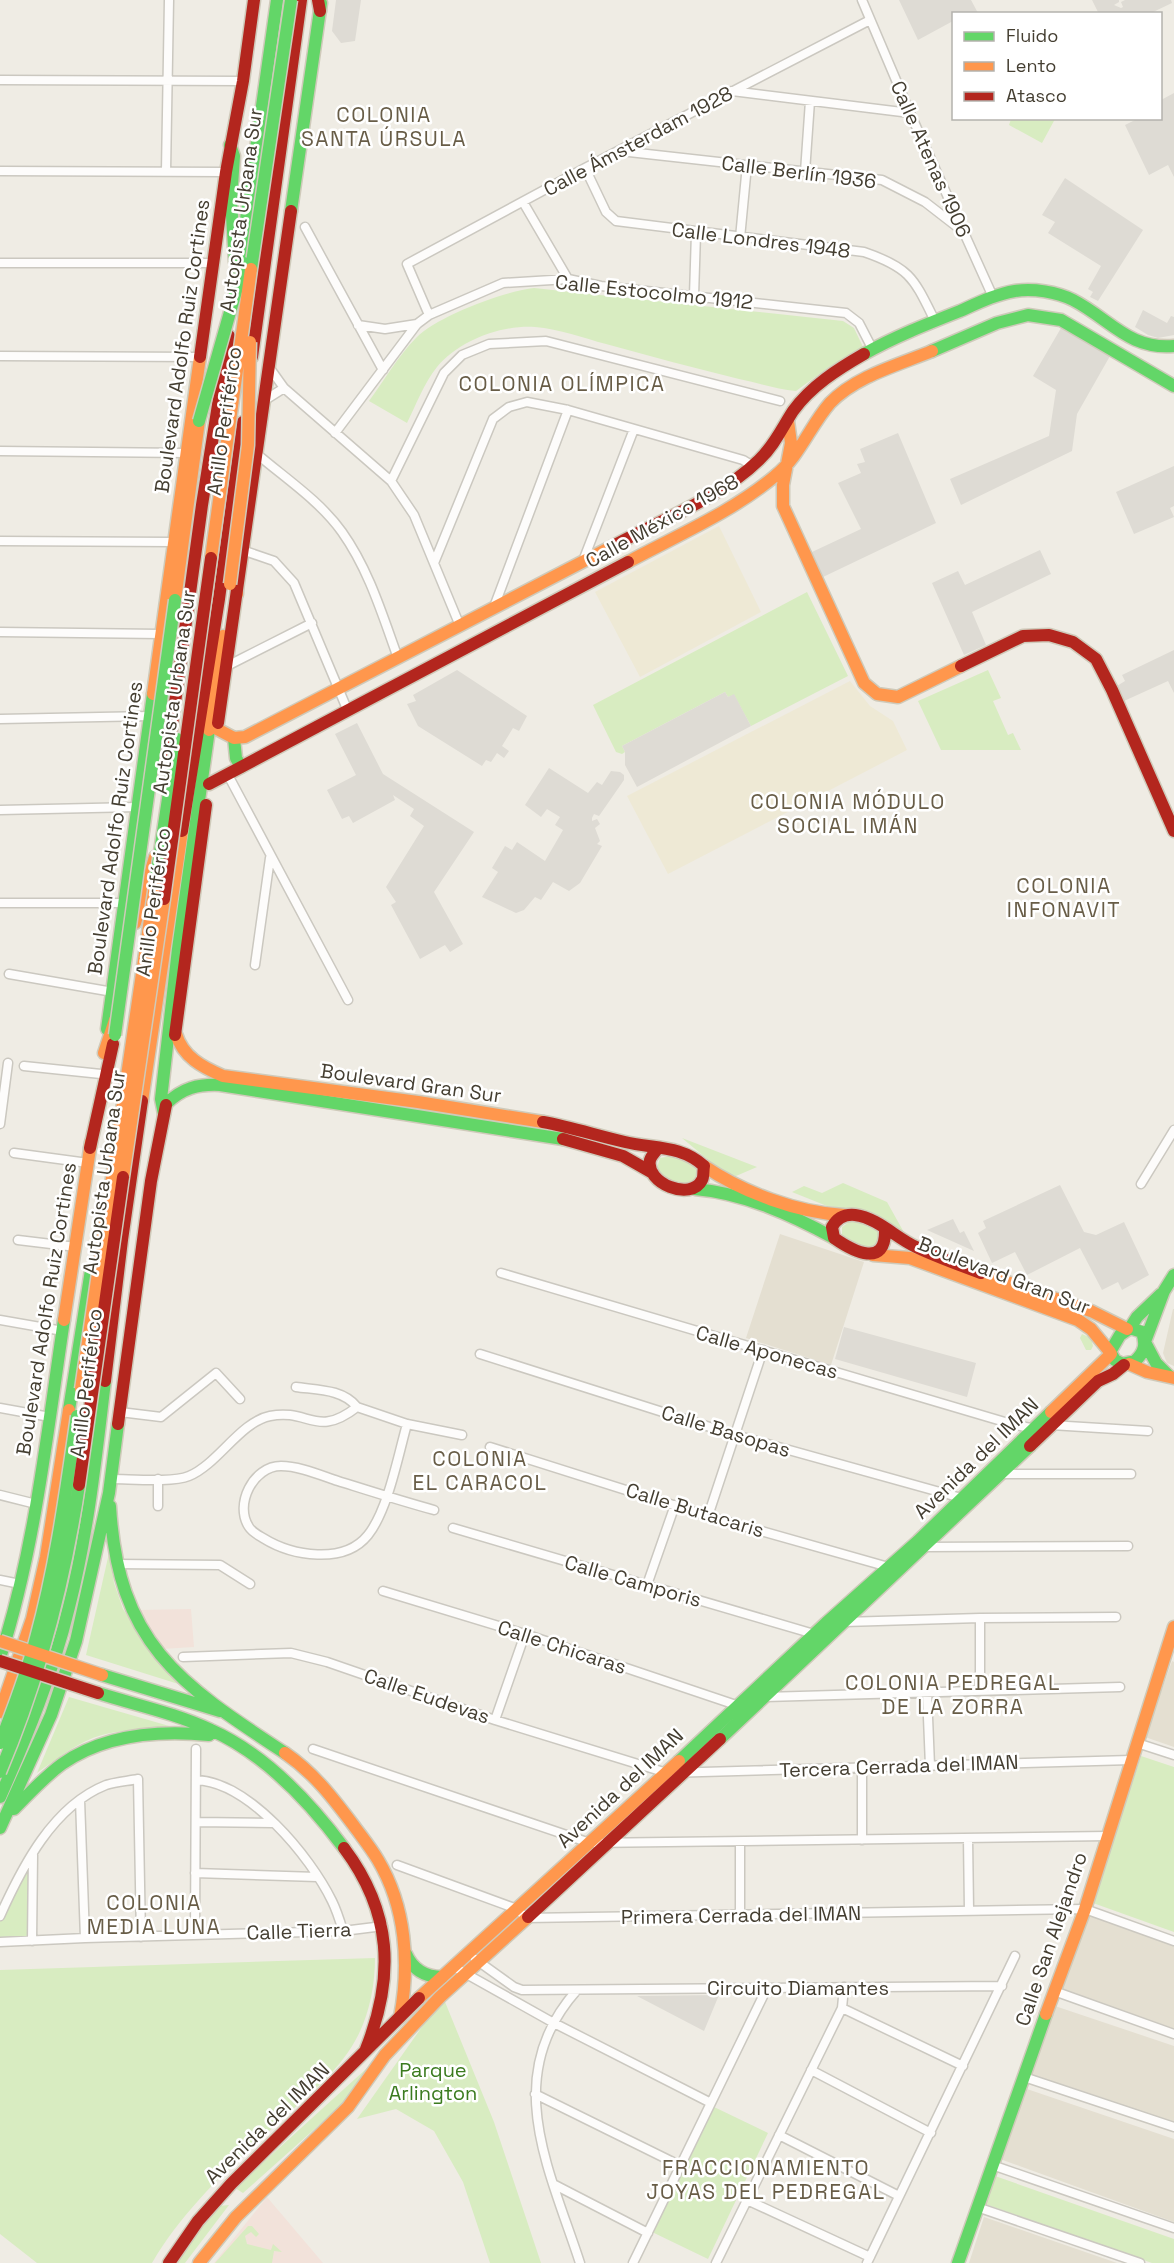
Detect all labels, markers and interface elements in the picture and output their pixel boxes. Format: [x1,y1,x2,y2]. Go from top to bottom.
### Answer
legend [952,12,1162,120]
text: Fluido [1006,24,1058,47]
text: Lento [1006,54,1056,77]
street label: Calle Atenas 1906 [885,77,977,241]
street label: Calle Ámsterdam 1928 [539,80,737,202]
text: Atasco [1006,84,1067,107]
district label: COLONIA SANTA ÚRSULA [301,101,467,152]
street label: Autopista Urbana Sur [214,106,268,314]
street label: Calle Berlín 1936 [720,150,878,194]
street label: Boulevard Adolfo Ruiz Cortines [148,197,216,495]
street label: Calle Londres 1948 [670,216,852,264]
street label: Calle Estocolmo 1912 [554,269,754,315]
street label: Anillo Periférico [201,345,247,497]
district label: COLONIA OLÍMPICA [458,370,666,397]
street label: Calle México 1968 [581,468,743,574]
street label: Autopista Urbana Sur [147,588,201,796]
street label: Boulevard Adolfo Ruiz Cortines [81,679,149,977]
district label: COLONIA MÓDULO SOCIAL IMÁN [750,788,946,839]
street label: Anillo Periférico [130,826,176,978]
district label: COLONIA INFONAVIT [1007,872,1121,923]
street label: Boulevard Gran Sur [319,1057,503,1109]
street label: Autopista Urbana Sur [77,1068,131,1276]
street label: Boulevard Adolfo Ruiz Cortines [10,1161,82,1457]
street label: Boulevard Gran Sur [914,1230,1094,1320]
street label: Anillo Periférico [64,1307,108,1459]
street label: Calle Aponecas [693,1319,841,1385]
street label: Avenida del IMAN [908,1392,1044,1524]
street label: Calle Basopas [658,1399,794,1463]
district label: COLONIA EL CARACOL [413,1445,548,1496]
street label: Calle Butacaris [623,1477,767,1543]
street label: Calle Camporis [562,1549,704,1613]
street label: Calle Chicaras [494,1614,630,1680]
street label: Calle Eudevas [361,1662,493,1730]
district label: COLONIA PEDREGAL DE LA ZORRA [845,1669,1061,1720]
street label: Avenida del IMAN [551,1723,689,1853]
street label: Tercera Cerrada del IMAN [779,1749,1019,1783]
street label: Calle San Alejandro [1009,1849,1093,2029]
district label: COLONIA MEDIA LUNA [87,1889,221,1940]
street label: Primera Cerrada del IMAN [621,1900,861,1930]
street label: Calle Tierra [246,1916,352,1946]
street label: Circuito Diamantes [707,1975,889,2001]
street label: Avenida del IMAN [199,2057,335,2189]
park label: Parque Arlington [389,2057,477,2106]
district label: FRACCIONAMIENTO JOYAS DEL PEDREGAL [646,2154,886,2205]

